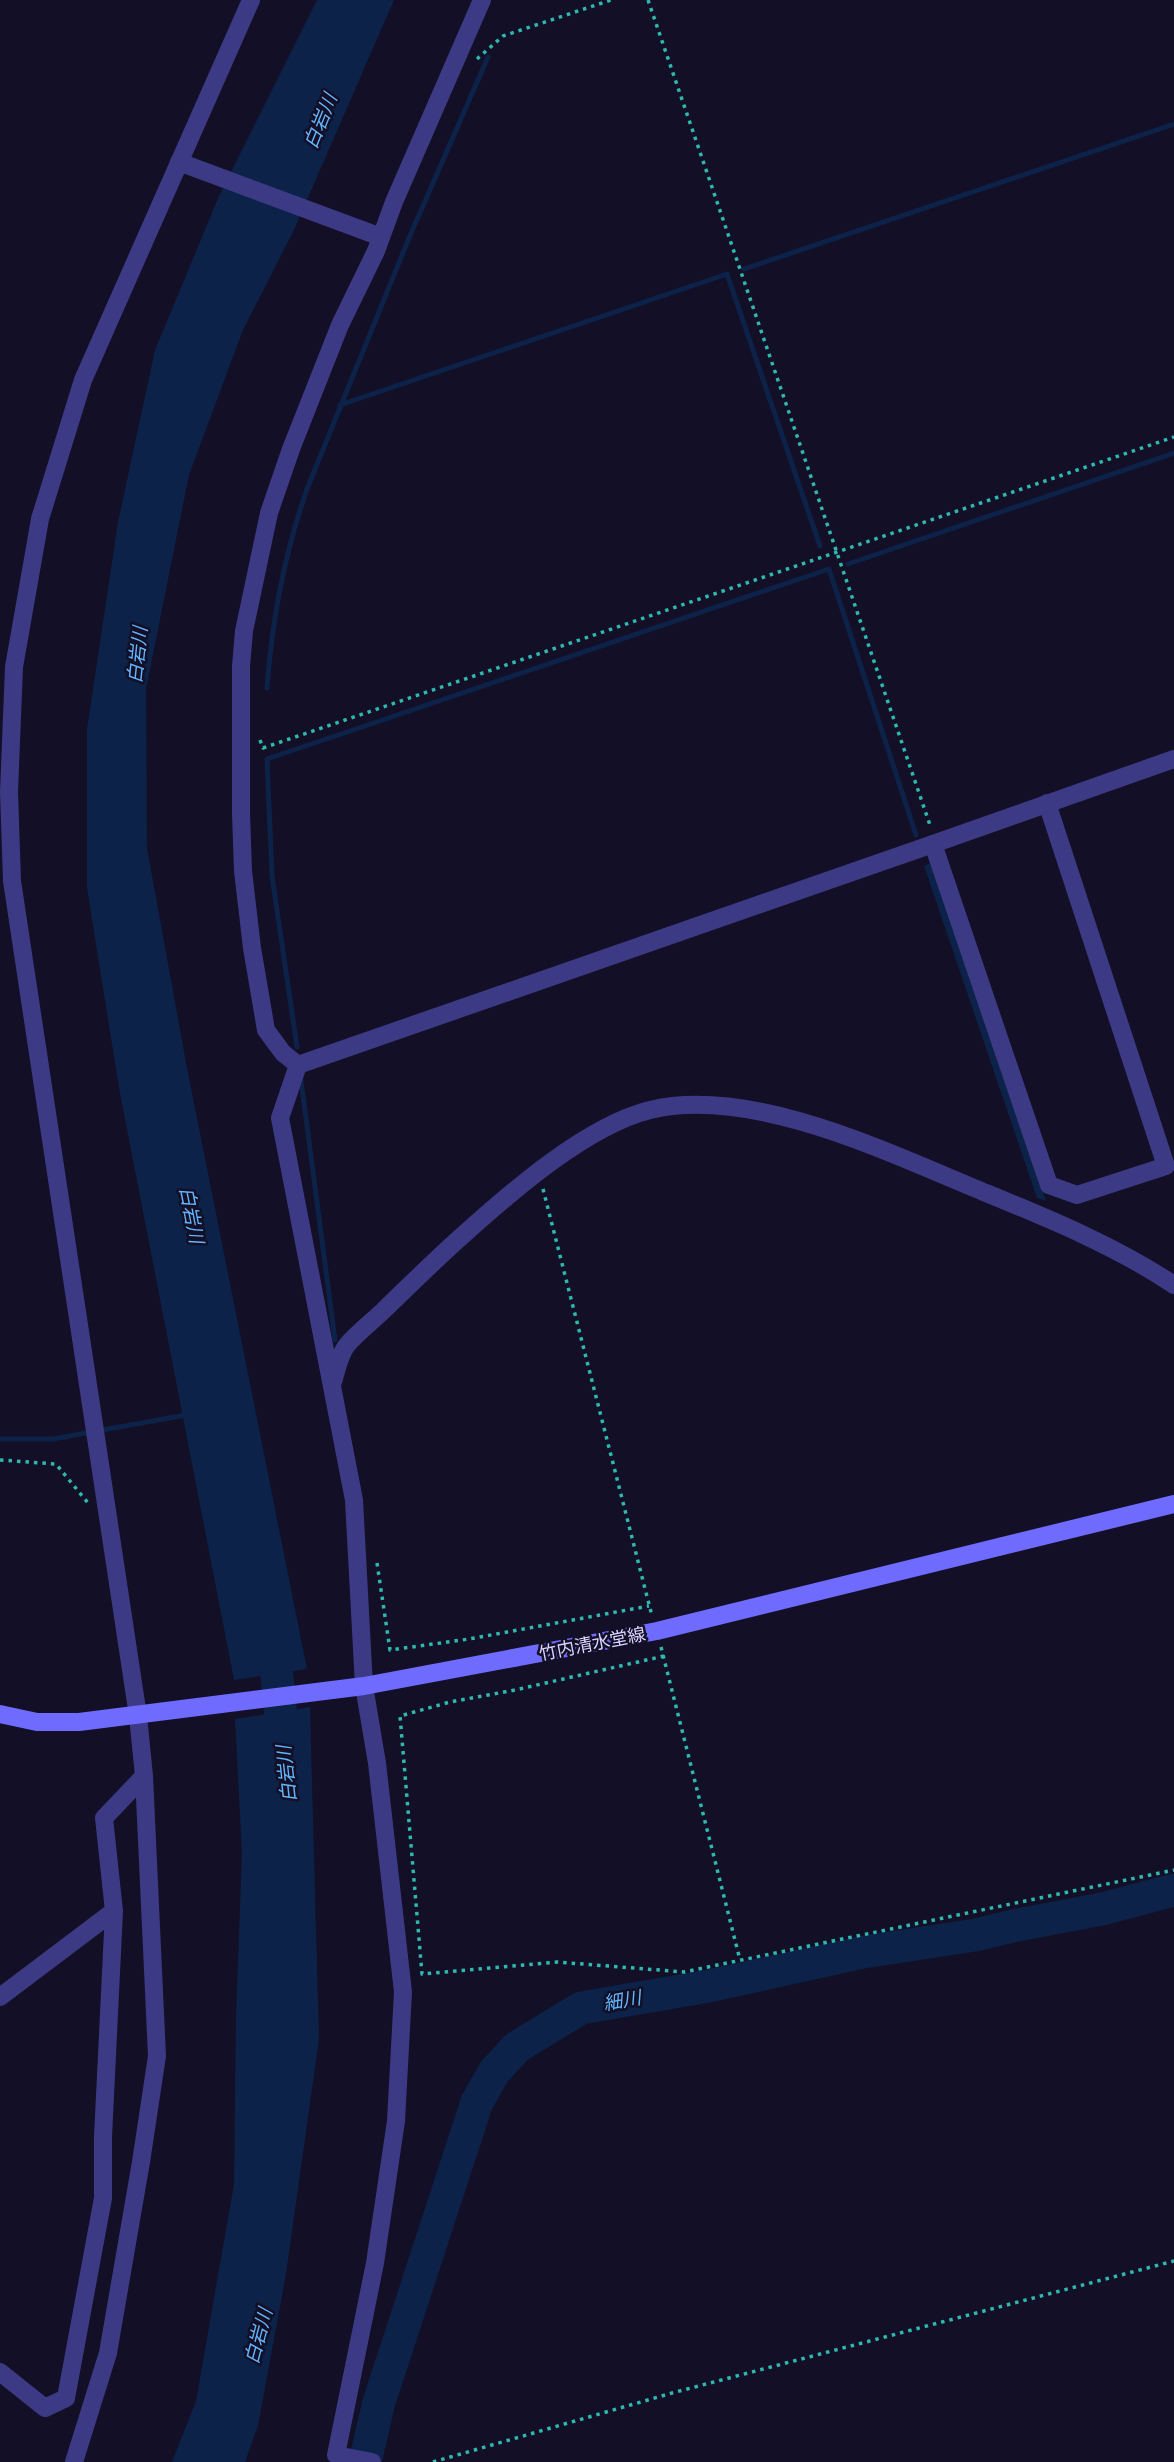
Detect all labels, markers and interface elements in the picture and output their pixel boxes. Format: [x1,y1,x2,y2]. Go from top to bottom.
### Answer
water label: 白岩川 [297,88,343,152]
water label: 白岩川 [121,623,153,685]
water label: 白岩川 [174,1185,211,1247]
street label: 竹内清水堂線 [537,1621,647,1665]
water label: 白岩川 [270,1742,302,1804]
water label: 細川 [601,1984,645,2016]
water label: 白岩川 [238,2303,278,2367]

